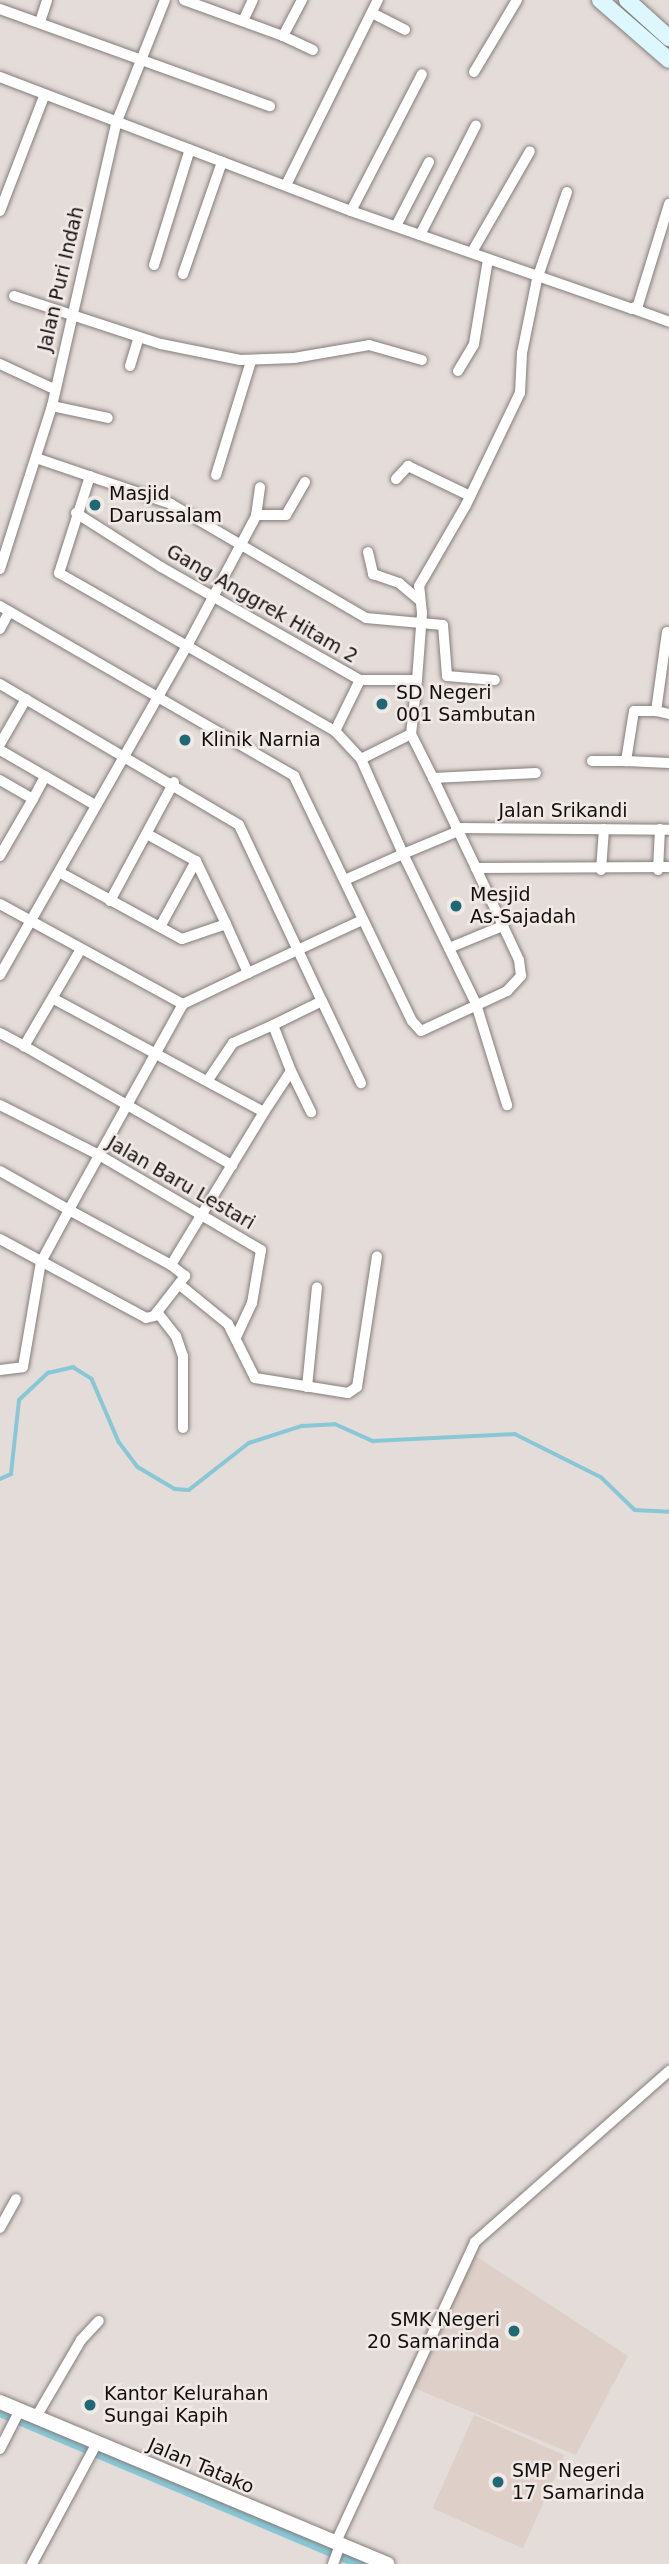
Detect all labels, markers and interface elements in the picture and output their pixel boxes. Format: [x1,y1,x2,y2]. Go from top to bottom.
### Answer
street label: Jalan Puri Indah [33,204,89,354]
place label: Masjid Darussalam [109,483,222,527]
marker: Masjid Darussalam [87,497,103,513]
street label: Gang Anggrek Hitam 2 [162,540,362,668]
place label: SD Negeri 001 Sambutan [396,682,536,726]
marker: SD Negeri 001 Sambutan [374,696,390,712]
place label: Klinik Narnia [201,729,321,751]
marker: Klinik Narnia [175,730,195,750]
street label: Jalan Srikandi [498,800,628,822]
place label: Mesjid As-Sajadah [470,884,576,928]
marker: Mesjid As-Sajadah [448,898,464,914]
street label: Jalan Baru Lestari [103,1131,259,1235]
place label: SMK Negeri 20 Samarinda [367,2309,500,2353]
marker: SMK Negeri 20 Samarinda [506,2323,522,2339]
place label: Kantor Kelurahan Sungai Kapih [104,2383,268,2427]
marker: Kantor Kelurahan Sungai Kapih [82,2397,98,2413]
street label: Jalan Tatako [144,2433,258,2499]
place label: SMP Negeri 17 Samarinda [512,2460,645,2504]
marker: SMP Negeri 17 Samarinda [490,2474,506,2490]

